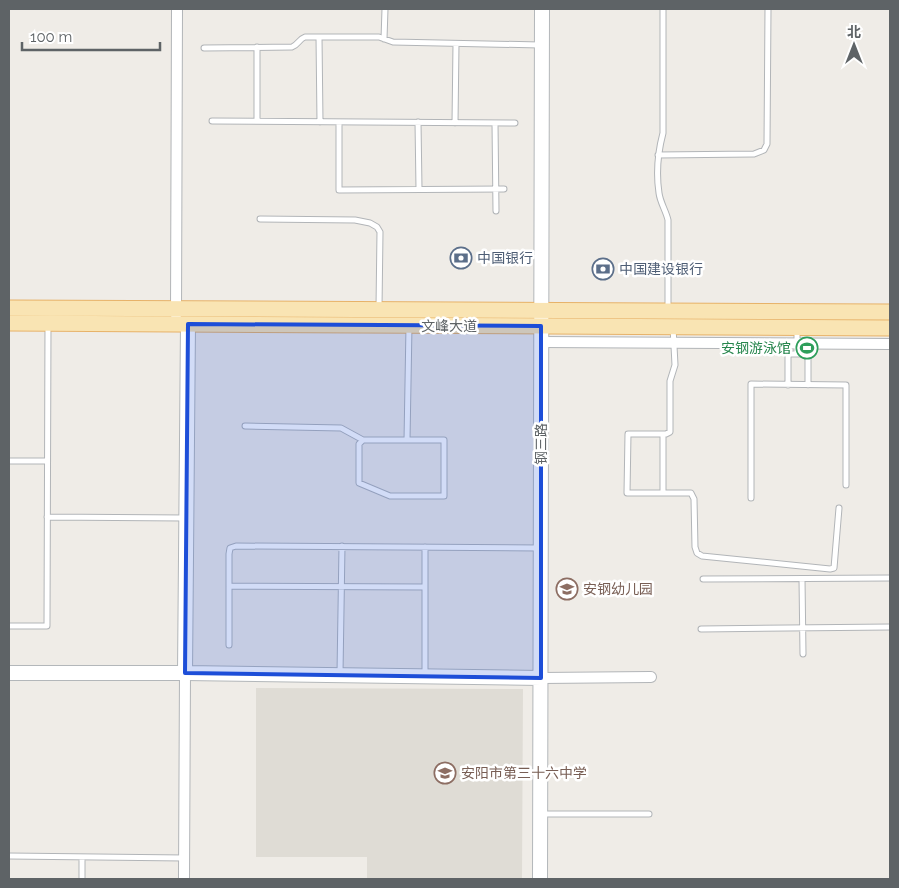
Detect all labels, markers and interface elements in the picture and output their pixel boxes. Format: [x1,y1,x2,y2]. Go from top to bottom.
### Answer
scale bar [22,20,160,52]
north arrow [829,20,879,70]
text: 北 [847,24,861,40]
text: 100 m [30,28,72,46]
bank icon: 中国银行 [449,246,473,270]
place label: 中国银行 [477,250,533,266]
bank icon: 中国建设银行 [591,257,615,281]
place label: 中国建设银行 [619,261,703,277]
street label: 文峰大道 [421,318,477,334]
sports icon: 安钢游泳馆 [795,336,819,360]
place label: 安钢游泳馆 [721,340,791,356]
street label: 钢三路 [533,423,549,465]
school or university icon: 安钢幼儿园 [555,577,579,601]
place label: 安钢幼儿园 [583,581,653,597]
school or university icon: 安阳市第三十六中学 [433,761,457,785]
place label: 安阳市第三十六中学 [461,765,587,781]

